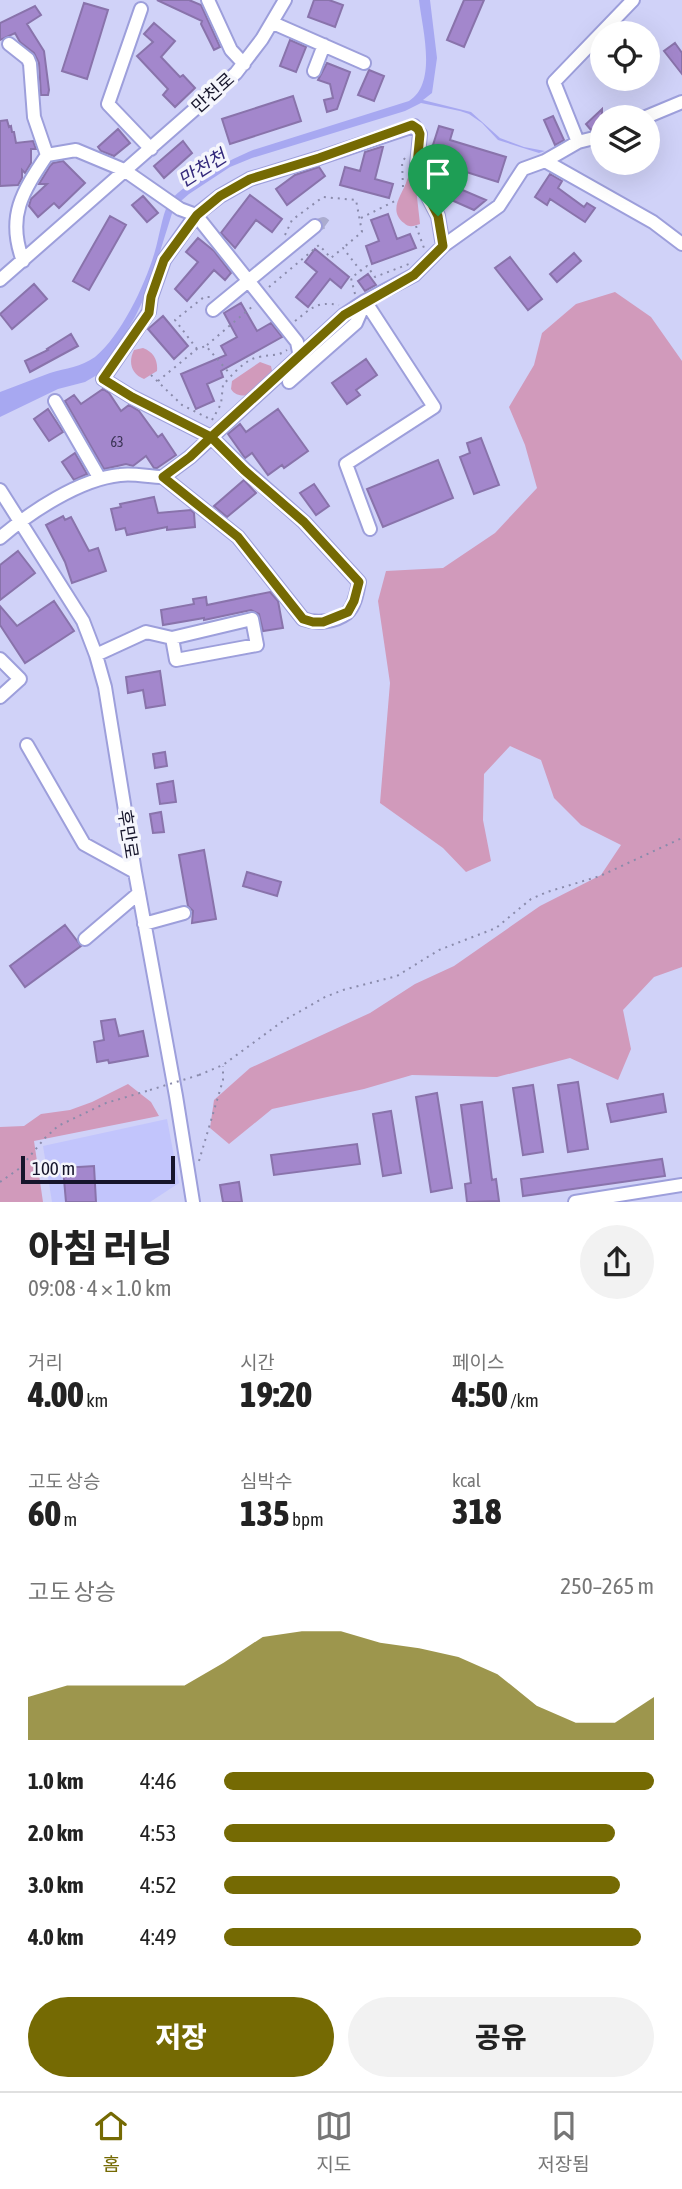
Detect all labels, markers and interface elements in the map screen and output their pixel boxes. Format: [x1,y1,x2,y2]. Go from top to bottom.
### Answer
map controls [590,21,660,175]
button: locate [590,21,660,91]
street label: 만천로 [187,68,238,117]
button: layers [590,105,660,175]
water label: 만천천 [174,144,231,191]
pin [408,144,468,216]
icon: arrive [419,155,457,193]
house number: 63 [110,434,124,450]
street label: 후만로 [114,808,143,860]
scale bar [21,1153,175,1185]
text: 100 m [32,1157,75,1179]
button: share [580,1225,654,1299]
text: 아침 러닝 [28,1227,173,1270]
text: 09:08 · 4 × 1.0 km [28,1275,172,1301]
text: 거리 [28,1351,63,1373]
text: 시간 [240,1351,275,1373]
text: 페이스 [452,1351,504,1373]
text: 4.00 [28,1374,84,1414]
text: 19:20 [240,1374,312,1414]
text: 4:50 [452,1374,508,1414]
text: km [84,1389,108,1411]
text: /km [508,1389,539,1411]
text: kcal [452,1469,481,1491]
text: 고도 상승 [28,1470,101,1492]
text: 심박수 [240,1470,292,1492]
text: 318 [452,1491,501,1531]
text: 60 [28,1493,61,1533]
text: 135 [240,1493,289,1533]
text: m [61,1508,77,1530]
text: bpm [289,1508,324,1530]
text: 250–265 m [560,1573,654,1599]
text: 고도 상승 [28,1579,116,1605]
text: 1.0 km [28,1768,84,1794]
text: 4:46 [140,1768,177,1794]
text: 2.0 km [28,1820,84,1846]
text: 4:53 [140,1820,177,1846]
text: 3.0 km [28,1872,84,1898]
text: 4:52 [140,1872,177,1898]
text: 4.0 km [28,1924,84,1950]
text: 4:49 [140,1924,177,1950]
button: 저장 [28,1997,334,2077]
button: 공유 [348,1997,654,2077]
tab: 홈 [92,2107,130,2176]
tab: 지도 [315,2107,353,2176]
tab: 저장됨 [537,2107,590,2176]

